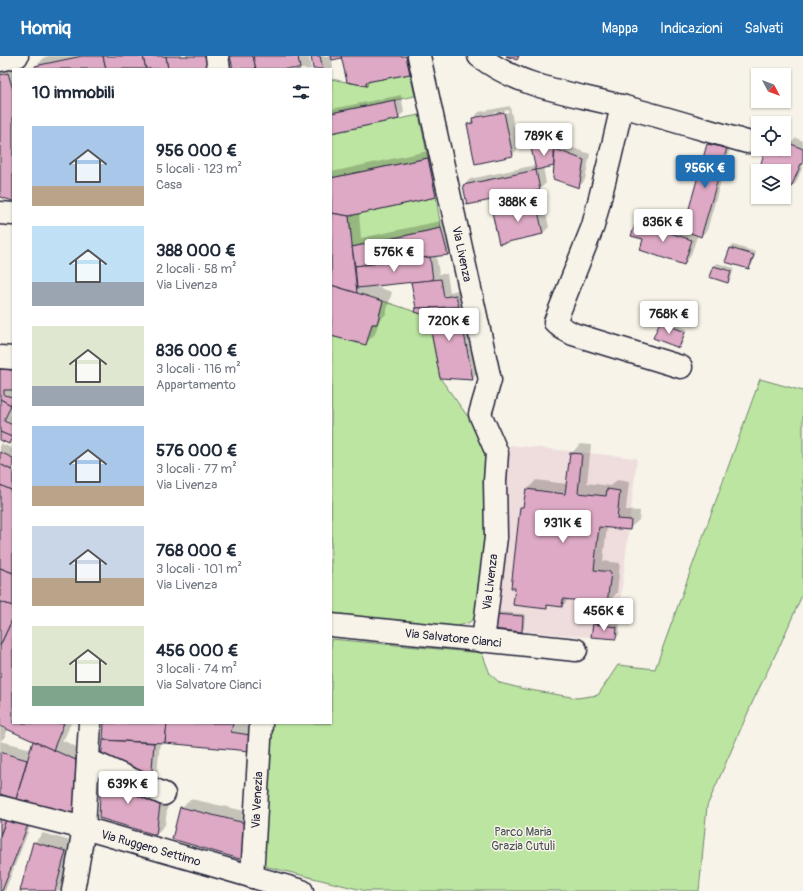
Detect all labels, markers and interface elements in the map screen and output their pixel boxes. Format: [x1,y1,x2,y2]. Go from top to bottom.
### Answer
text: Homiq [20,16,71,40]
text: Mappa [602,20,638,37]
text: Indicazioni [660,20,722,37]
text: Salvati [744,20,783,37]
north arrow [751,68,791,108]
map controls [751,68,791,204]
icon: filters [290,81,312,103]
text: 10 immobili [32,82,114,103]
button: locate [751,116,791,156]
pin: 789K € [511,123,577,157]
text: 789K € [524,128,564,144]
text: 956 000 € [156,140,237,161]
icon: home [64,142,112,190]
pin: 956K € [672,155,738,189]
text: 956K € [685,160,725,176]
text: 5 locali · 123 m² [156,161,242,177]
button: layers [751,164,791,204]
text: Casa [156,177,182,193]
pin: 388K € [485,189,551,223]
text: 388K € [498,194,538,210]
pin: 836K € [630,209,696,243]
text: 836K € [643,214,683,230]
street label: Via Livenza [448,225,475,284]
pin: 576K € [361,239,427,273]
text: 388 000 € [156,240,236,261]
icon: home [64,242,112,290]
text: 576K € [374,244,414,260]
text: 2 locali · 58 m² [156,261,236,277]
text: Via Livenza [156,277,217,293]
pin: 768K € [636,301,702,335]
text: 768K € [649,306,689,322]
pin: 720K € [416,308,482,342]
text: 720K € [428,313,470,329]
text: 836 000 € [156,340,237,361]
icon: home [64,342,112,390]
text: 3 locali · 116 m² [156,361,241,377]
text: Appartamento [156,377,236,393]
text: 576 000 € [156,440,238,461]
icon: home [64,442,112,490]
text: 3 locali · 77 m² [156,461,237,477]
text: Via Livenza [156,477,217,493]
pin: 931K € [530,510,596,544]
text: 931K € [544,515,582,531]
text: 768 000 € [156,540,237,561]
icon: home [64,542,112,590]
street label: Via Livenza [480,553,501,611]
text: 3 locali · 101 m² [156,561,242,577]
text: Via Livenza [156,577,217,593]
pin: 456K € [571,598,637,632]
text: 456K € [583,603,625,619]
street label: Via Salvatore Cianci [404,626,502,651]
text: 456 000 € [156,640,238,661]
icon: home [64,642,112,690]
text: 3 locali · 74 m² [156,661,237,677]
text: Via Salvatore Cianci [156,677,261,693]
pin: 639K € [95,771,161,805]
street label: Via Venezia [249,771,267,829]
text: 639K € [108,776,148,792]
park label: Parco Maria Grazia Cutuli [491,825,555,854]
street label: Via Ruggero Settimo [99,827,203,870]

